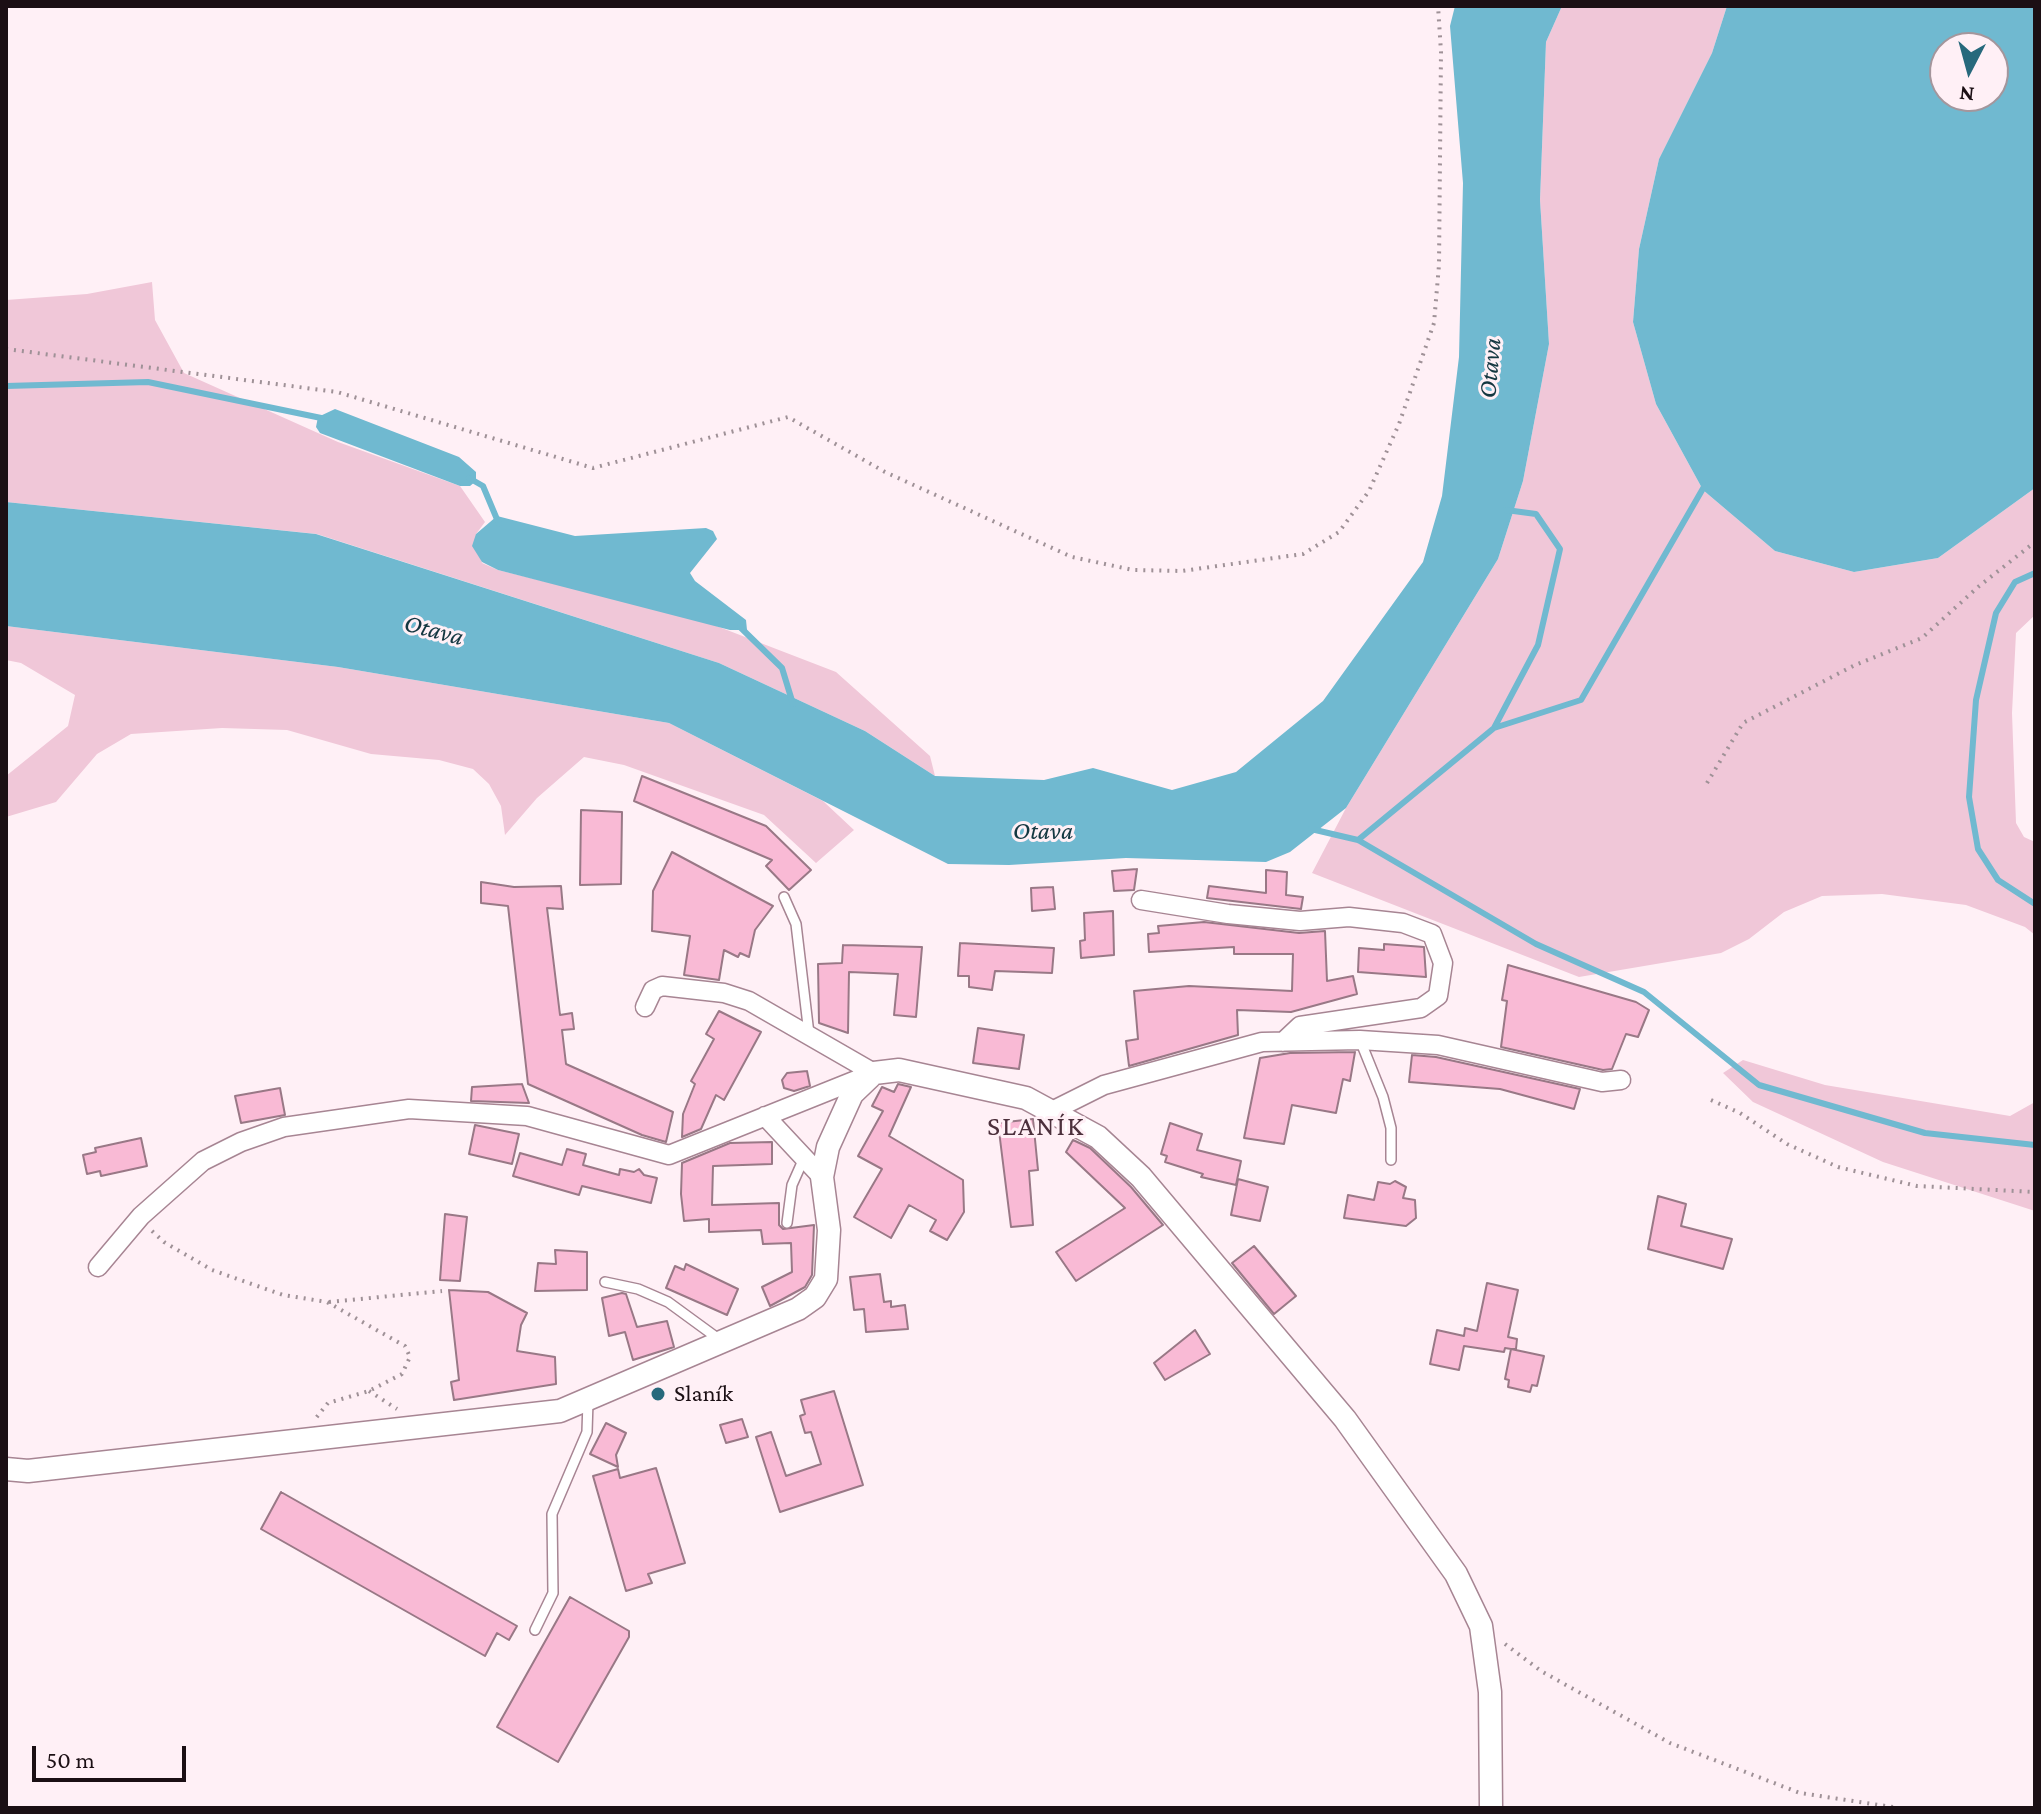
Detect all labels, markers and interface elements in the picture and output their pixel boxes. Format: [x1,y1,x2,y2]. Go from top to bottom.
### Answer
north arrow [1929,32,2009,112]
text: N [1958,81,1975,108]
water label: Otava [1472,337,1508,399]
water label: Otava [401,607,467,653]
water label: Otava [1013,815,1073,847]
district label: SLANÍK [987,1109,1085,1143]
place label: Slaník [674,1380,733,1408]
marker: Slaník [649,1385,667,1403]
scale bar [36,1730,190,1780]
text: 50 m [46,1746,95,1773]

